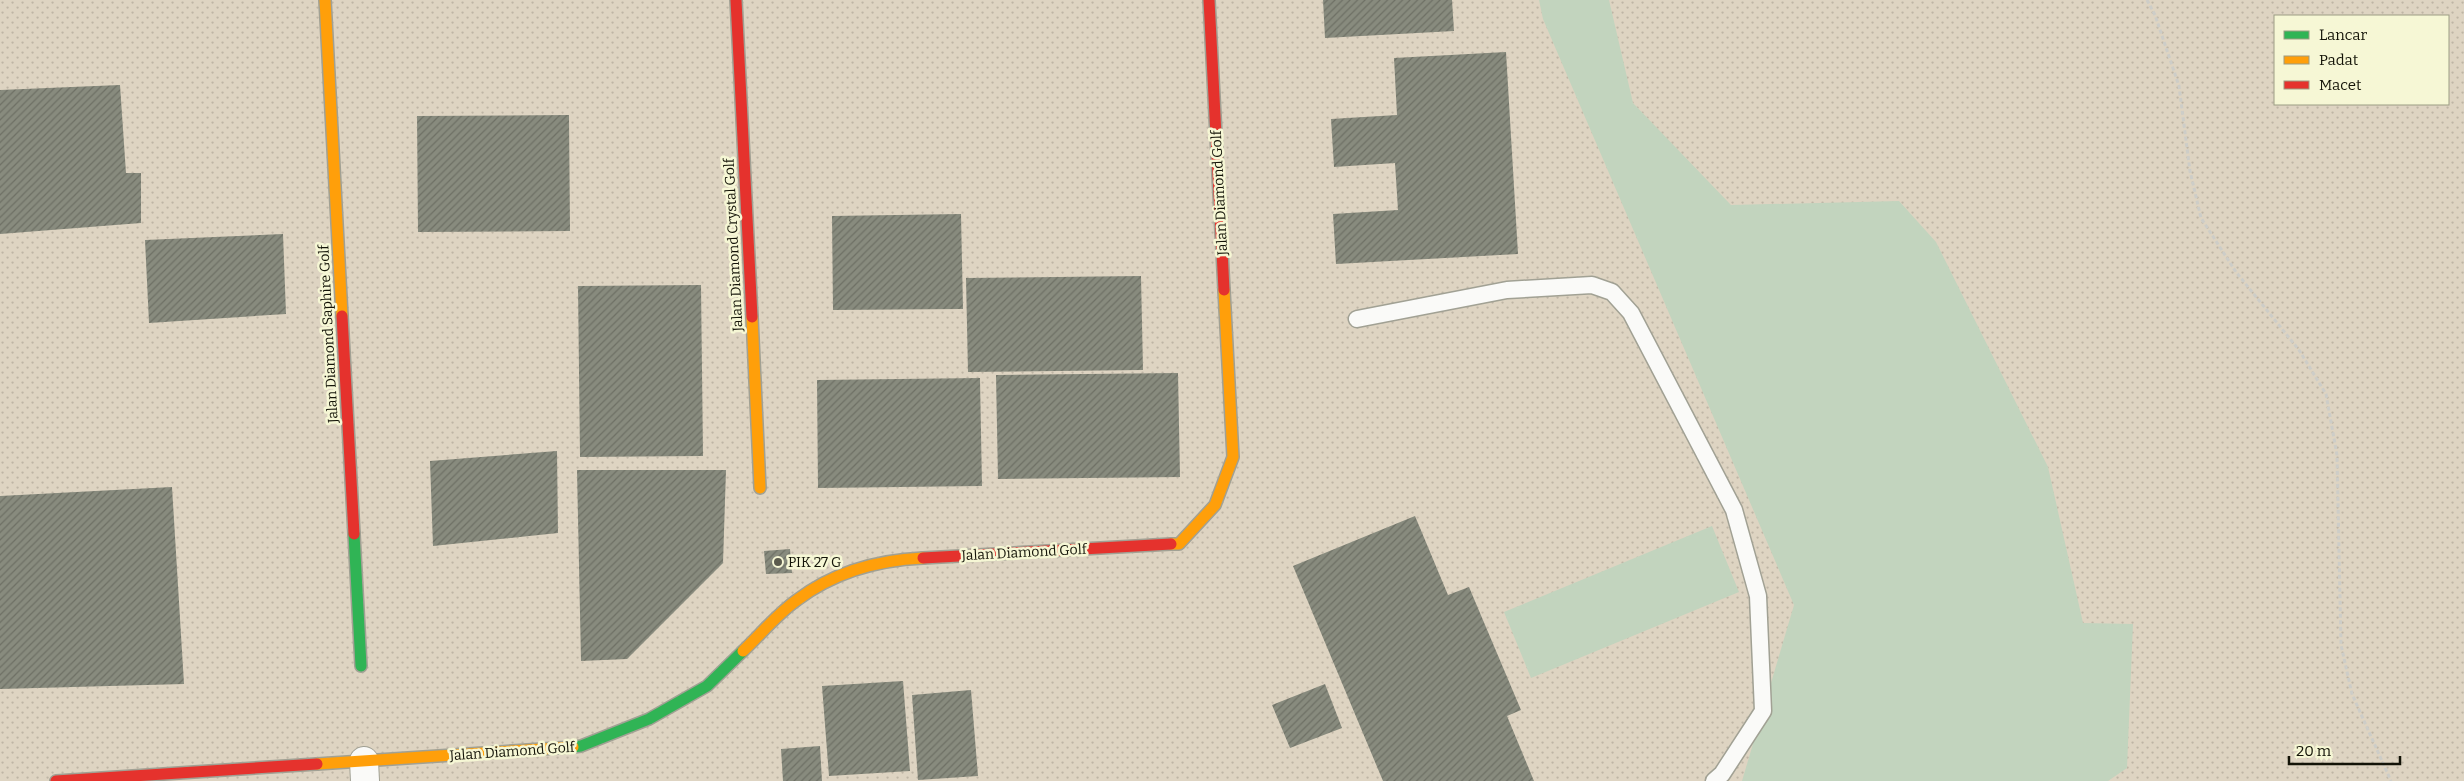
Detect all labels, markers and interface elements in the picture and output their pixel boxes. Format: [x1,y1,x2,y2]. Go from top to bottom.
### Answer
legend [2274,15,2449,105]
text: Lancar [2319,26,2367,44]
text: Padat [2319,51,2359,69]
text: Macet [2319,76,2362,94]
street label: Jalan Diamond Golf [1208,129,1231,257]
street label: Jalan Diamond Crystal Golf [720,157,747,333]
street label: Jalan Diamond Saphire Golf [315,243,342,425]
street label: Jalan Diamond Golf [960,541,1088,564]
place label: PIK 27 G [788,554,841,571]
marker: PIK 27 G [772,556,784,568]
scale bar [2289,734,2400,766]
street label: Jalan Diamond Golf [448,739,576,764]
text: 20 m [2296,742,2332,760]

